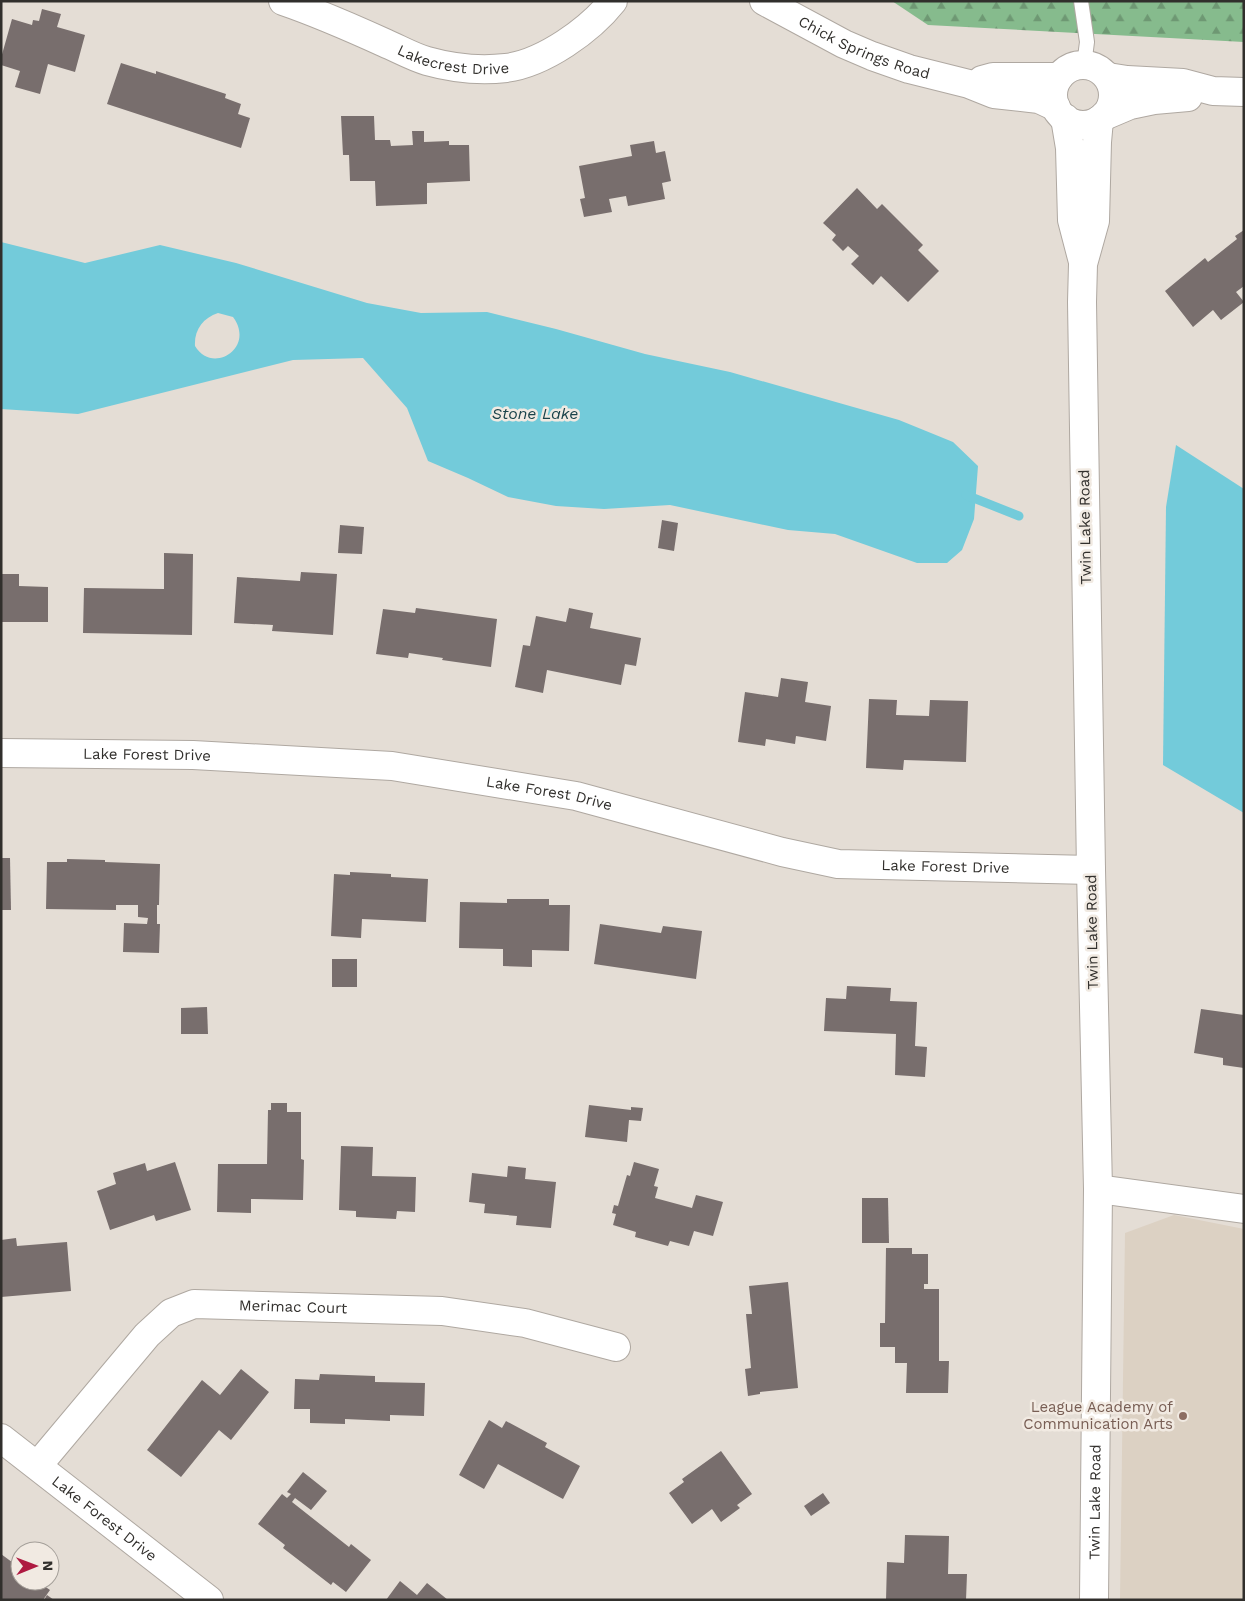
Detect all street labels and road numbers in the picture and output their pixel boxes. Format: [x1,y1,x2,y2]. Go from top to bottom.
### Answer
street label: Chick Springs Road [795,12,932,83]
street label: Lakecrest Drive [394,41,510,78]
street label: Twin Lake Road [1075,469,1095,585]
street label: Lake Forest Drive [83,745,211,765]
street label: Lake Forest Drive [485,773,614,814]
street label: Lake Forest Drive [881,856,1010,877]
street label: Twin Lake Road [1082,874,1102,990]
street label: Merimac Court [239,1296,348,1317]
street label: Twin Lake Road [1085,1444,1105,1560]
street label: Lake Forest Drive [48,1472,160,1565]

